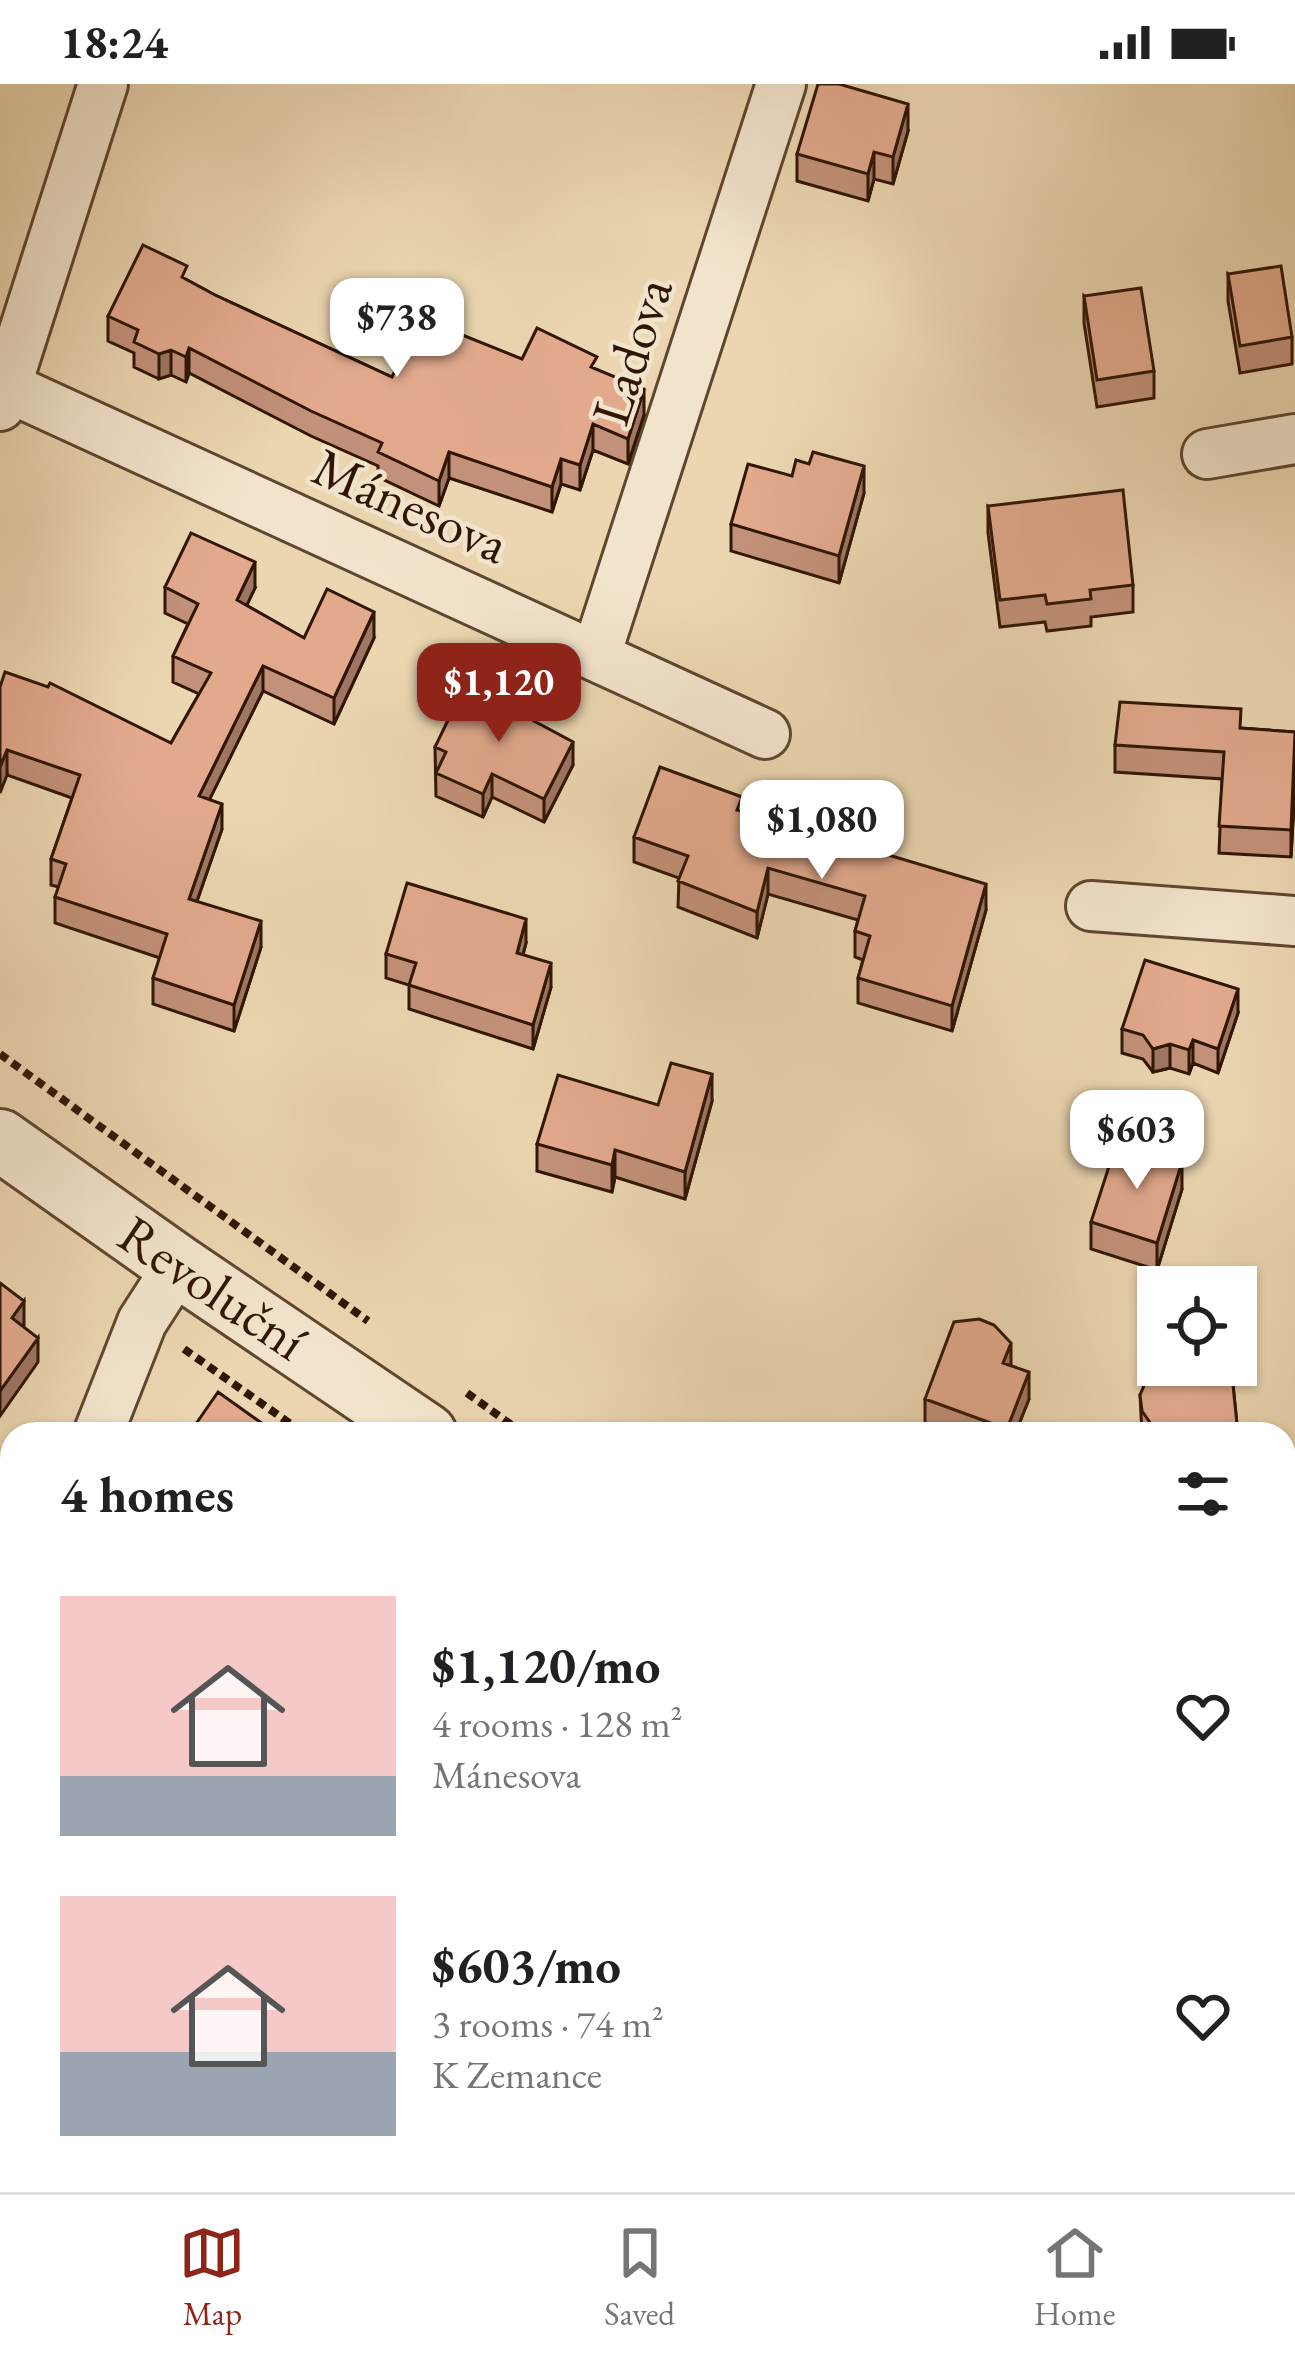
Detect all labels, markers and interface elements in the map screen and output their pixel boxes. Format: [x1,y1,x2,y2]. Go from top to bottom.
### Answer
text: 18:24 [60,13,168,71]
street label: Ladova [574,268,688,433]
pin: $738 [326,278,468,380]
text: $738 [357,291,437,342]
street label: Mánesova [302,431,520,579]
pin: $1,120 [401,643,597,745]
text: $1,120 [444,656,554,707]
pin: $1,080 [724,780,920,882]
text: $1,080 [767,793,877,844]
pin: $603 [1066,1090,1208,1192]
text: $603 [1097,1103,1177,1154]
street label: Revoluční [105,1199,321,1376]
map controls [1137,1266,1257,1386]
button: locate [1137,1266,1257,1386]
text: 4 homes [60,1461,234,1527]
icon: filters [1170,1461,1236,1527]
text: $1,120/mo [432,1632,660,1698]
icon: home [156,1644,300,1788]
icon: heart [1170,1683,1236,1749]
text: 4 rooms · 128 m² [432,1698,683,1749]
text: Mánesova [432,1749,581,1800]
text: $603/mo [432,1932,621,1998]
icon: home [156,1944,300,2088]
icon: heart [1170,1983,1236,2049]
text: 3 rooms · 74 m² [432,1998,664,2049]
text: K Zemance [432,2049,602,2100]
tab: Map [179,2220,245,2335]
tab: Saved [604,2220,675,2335]
tab: Home [1034,2220,1116,2335]

